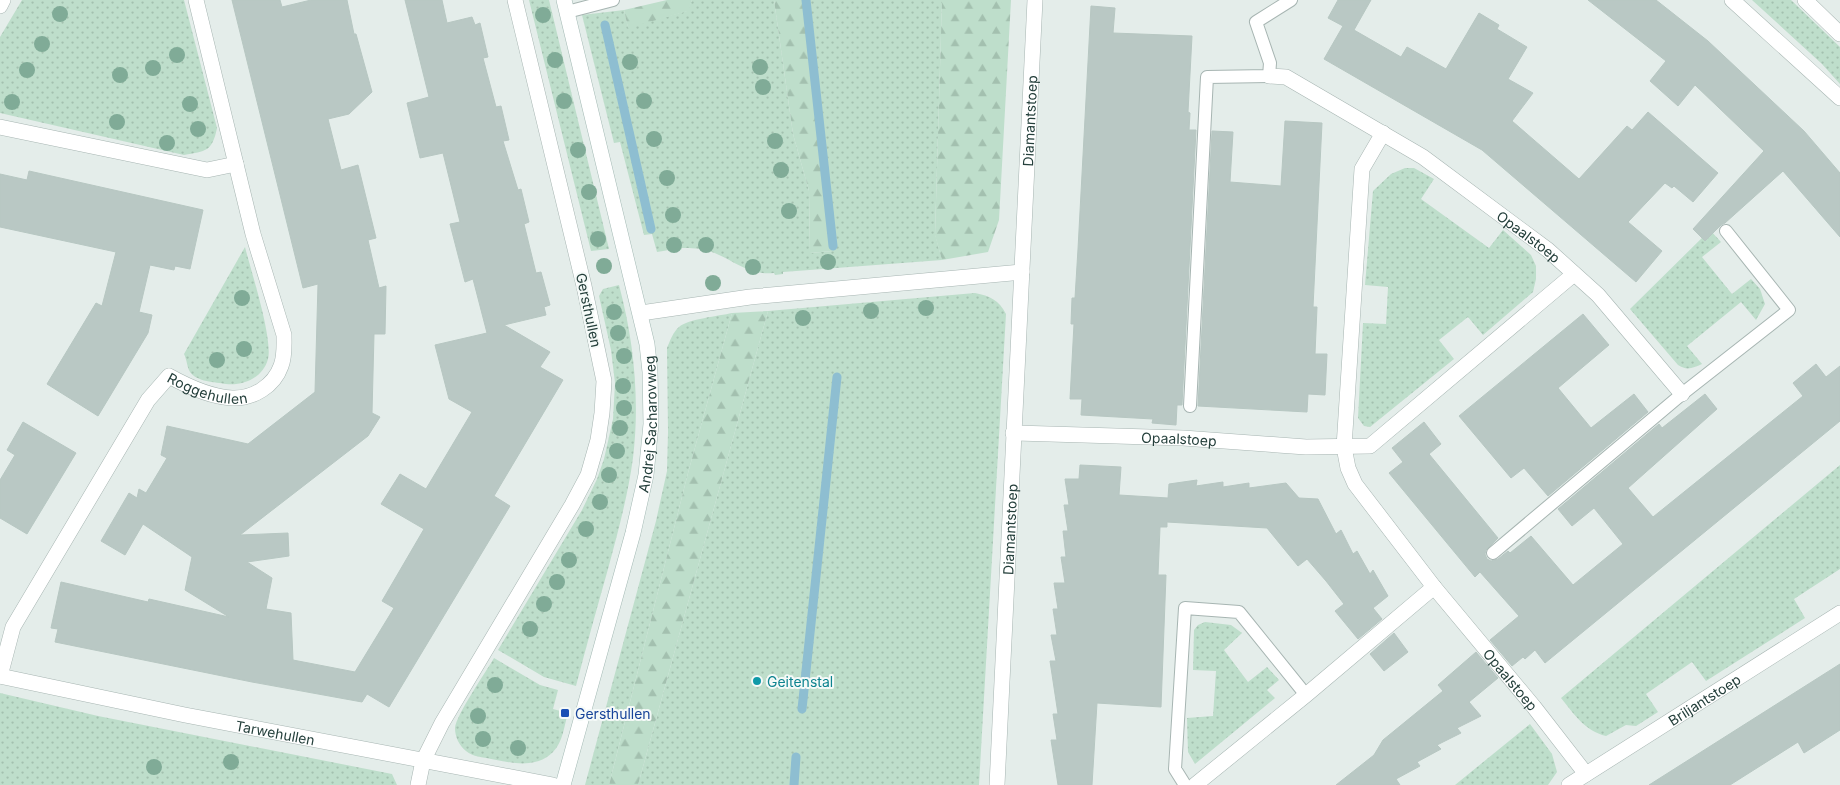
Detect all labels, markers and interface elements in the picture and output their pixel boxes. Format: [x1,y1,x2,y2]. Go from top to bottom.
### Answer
street label: Diamantstoep [1018,75,1040,167]
street label: Opaalstoep [1494,207,1564,266]
street label: Gersthullen [573,271,605,349]
street label: Andrej Sacharovweg [634,355,660,494]
street label: Roggehullen [165,369,249,407]
street label: Opaalstoep [1141,428,1217,449]
street label: Diamantstoep [999,483,1020,575]
street label: Opaalstoep [1480,645,1542,714]
street label: Briljantstoep [1665,670,1743,729]
place label: Geitenstal [767,673,833,690]
marker: Geitenstal [751,675,763,687]
place label: Gersthullen [575,705,651,722]
marker: Gersthullen [559,707,571,719]
street label: Tarwehullen [234,716,316,748]

